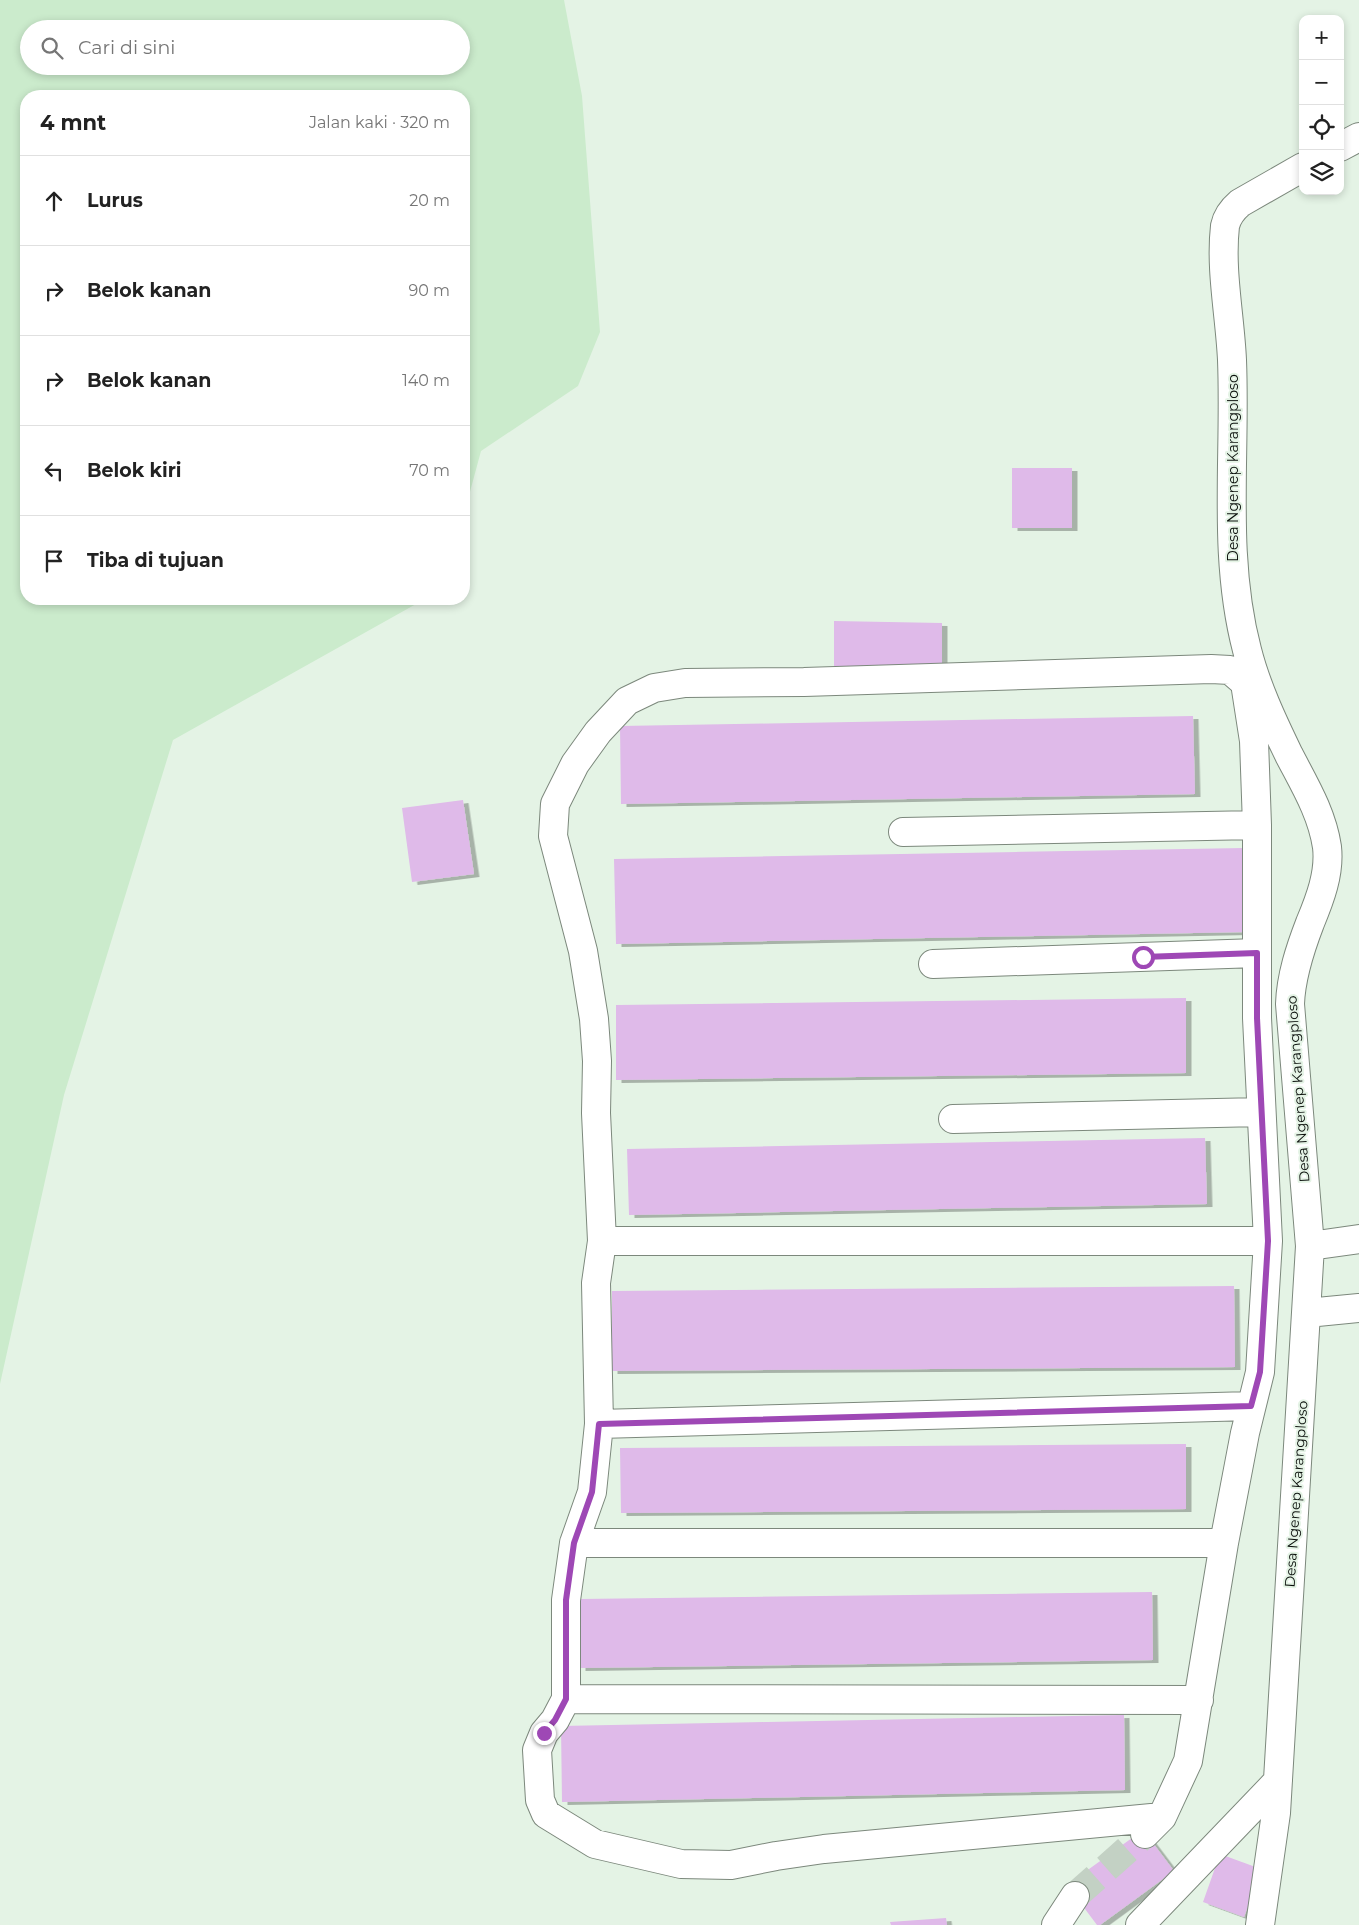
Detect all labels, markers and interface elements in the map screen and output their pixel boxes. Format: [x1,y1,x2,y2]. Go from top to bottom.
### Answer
map controls [1299,15,1344,195]
button: + [1299,15,1344,60]
search box [20,20,470,75]
icon: search [38,34,66,62]
text: Cari di sini [78,36,175,59]
button: − [1299,60,1344,105]
button: locate [1299,105,1344,150]
text: 4 mnt [40,110,106,135]
text: Jalan kaki · 320 m [309,113,450,132]
button: layers [1299,150,1344,195]
icon: ahead [40,187,68,215]
text: Lurus [87,189,143,212]
text: 20 m [409,191,450,210]
icon: right [40,277,68,305]
text: Belok kanan [87,279,211,302]
text: 90 m [408,281,450,300]
icon: right [40,367,68,395]
text: Belok kanan [87,369,211,392]
text: 140 m [402,371,450,390]
street label: Desa Ngenep Karangploso [1224,374,1242,562]
icon: left [40,457,68,485]
text: Belok kiri [87,459,182,482]
text: 70 m [409,461,450,480]
icon: arrive [40,547,68,575]
text: Tiba di tujuan [87,549,224,572]
route start [1132,946,1155,969]
street label: Desa Ngenep Karangploso [1282,995,1314,1183]
street label: Desa Ngenep Karangploso [1280,1400,1312,1588]
route end [533,1722,556,1745]

